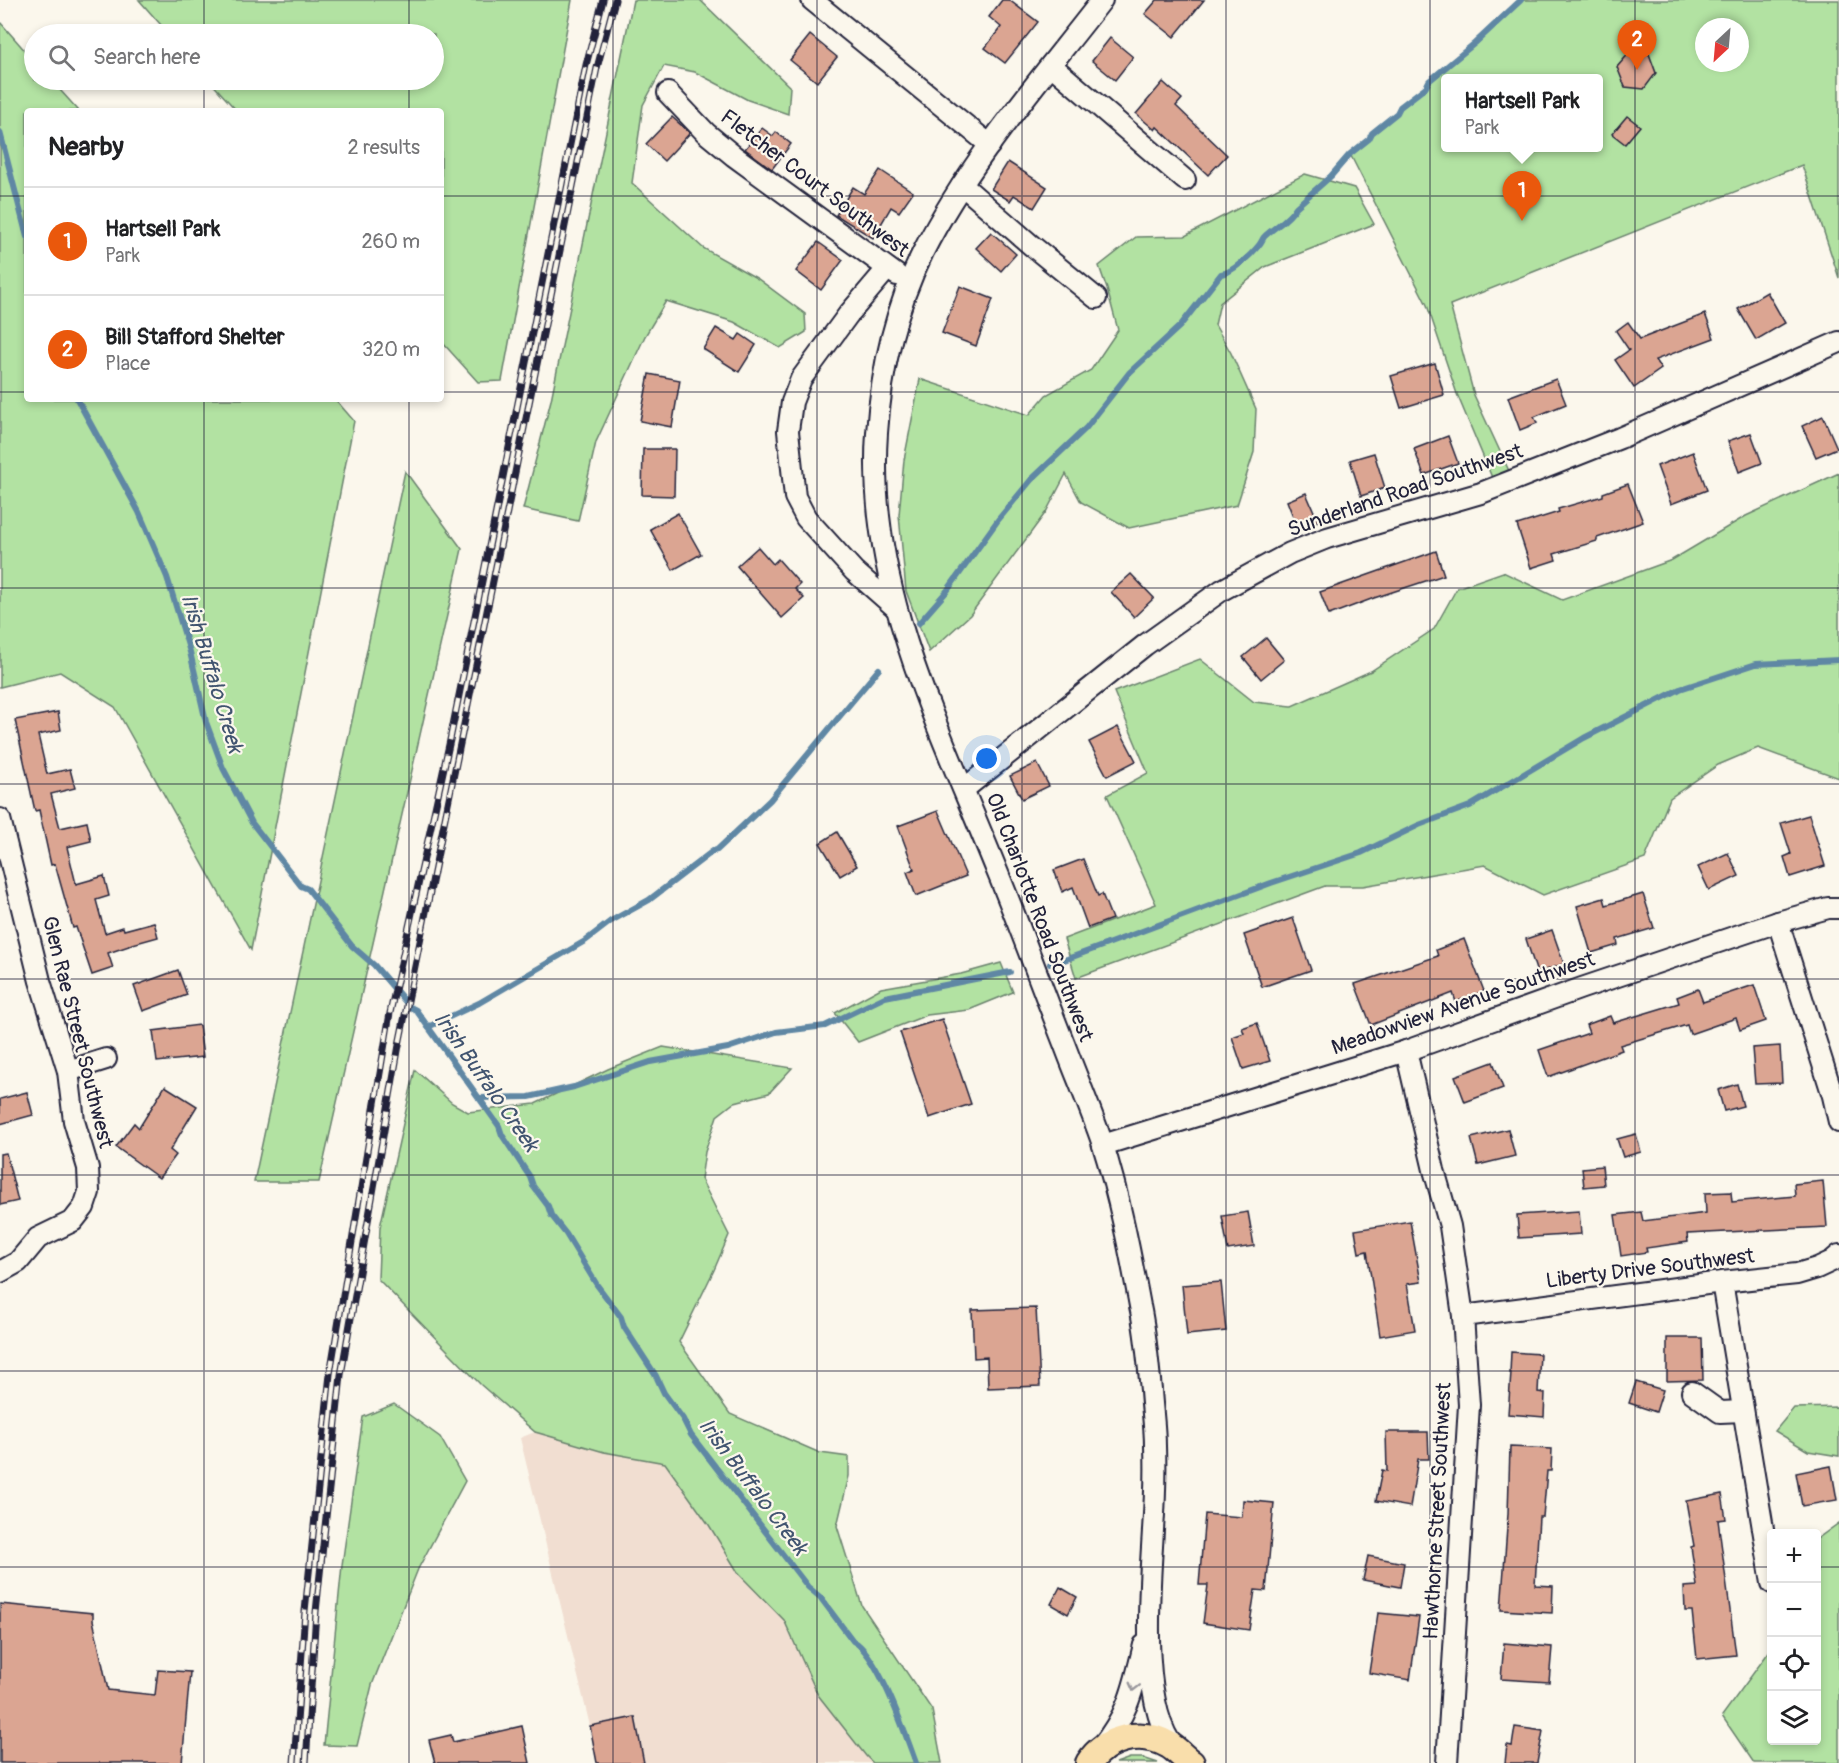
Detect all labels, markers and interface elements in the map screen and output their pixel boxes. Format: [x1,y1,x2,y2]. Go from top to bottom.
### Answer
north arrow [1695,18,1749,72]
pin: 2 [1618,20,1656,70]
search box [24,24,444,90]
icon: search [45,41,78,74]
text: Search here [93,43,200,71]
popup [1441,74,1603,152]
text: Hartsell Park [1464,87,1580,115]
street label: Fletcher Court Southwest [715,104,915,264]
text: Park [1464,115,1499,140]
text: Nearby [48,131,124,163]
text: 2 results [348,135,420,160]
pin: 1 [1502,172,1541,221]
text: Hartsell Park [105,215,220,243]
text: 1 [64,229,71,254]
text: 260 m [361,229,420,254]
text: Park [105,243,140,268]
text: Bill Stafford Shelter [105,323,285,351]
text: 2 [62,337,73,362]
text: 320 m [362,337,420,362]
text: Place [105,351,150,376]
street label: Sunderland Road Southwest [1284,437,1527,543]
water label: Irish Buffalo Creek [175,590,250,758]
your location [972,744,1001,773]
street label: Old Charlotte Road Southwest [980,789,1100,1046]
street label: Glen Rae Street Southwest [36,913,120,1151]
street label: Meadowview Avenue Southwest [1328,946,1599,1061]
water label: Irish Buffalo Creek [427,1006,546,1159]
street label: Liberty Drive Southwest [1544,1242,1756,1295]
street label: Hawthorne Street Southwest [1417,1381,1458,1640]
water label: Irish Buffalo Creek [692,1412,815,1562]
map controls [1767,1529,1821,1745]
button: + [1767,1529,1821,1583]
button: − [1767,1583,1821,1637]
button: locate [1767,1637,1821,1691]
one-way arrow [1128,1682,1141,1692]
button: layers [1767,1691,1821,1745]

